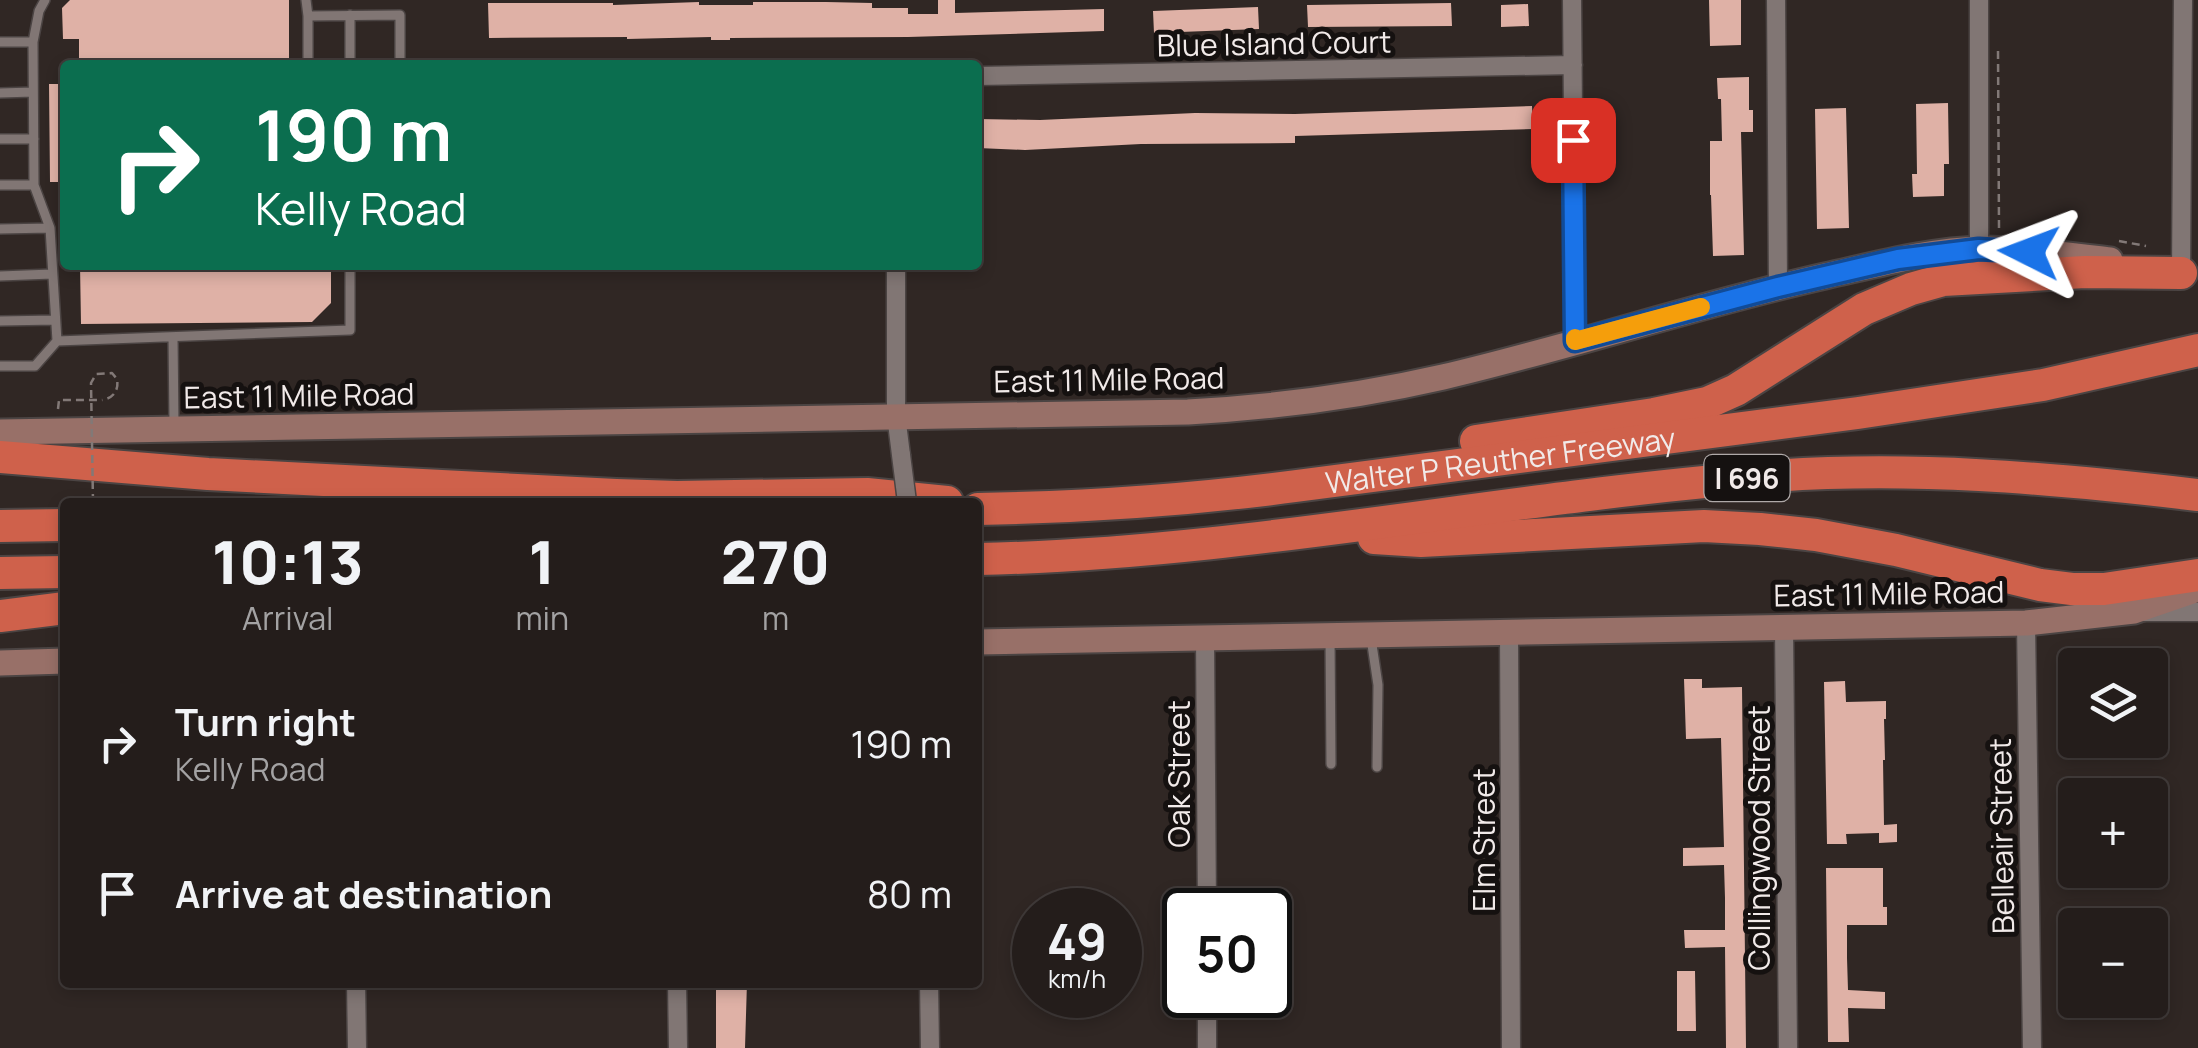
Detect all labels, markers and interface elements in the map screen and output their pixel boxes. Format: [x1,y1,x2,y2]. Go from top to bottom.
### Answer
street label: Blue Island Court [1156,20,1392,66]
text: 190 m [255,86,452,182]
pin [1531,98,1616,183]
icon: right [90,100,220,230]
icon: arrive [1546,113,1601,168]
text: Kelly Road [255,177,467,239]
position arrow [1977,200,2081,304]
street label: East 11 Mile Road [993,356,1225,402]
street label: East 11 Mile Road [183,372,415,418]
street label: Walter P Reuther Freeway [1323,416,1678,503]
road number: I 696 [1704,455,1790,501]
text: 10:13 [212,520,364,602]
text: 1 [529,520,556,602]
text: 270 [721,520,830,602]
street label: East 11 Mile Road [1773,570,2005,616]
text: Arrival [242,596,333,640]
text: min [515,596,569,640]
text: m [762,596,789,640]
map controls [2058,648,2168,1018]
button: layers [2058,648,2168,758]
text: Turn right [175,695,356,747]
street label: Oak Street [1158,700,1199,848]
street label: Collingwood Street [1738,705,1779,971]
icon: right [90,716,145,771]
text: 190 m [851,717,952,769]
street label: Belleair Street [1979,738,2023,934]
text: Kelly Road [175,747,325,791]
street label: Elm Street [1463,768,1504,912]
button: + [2058,778,2168,888]
icon: arrive [90,866,145,921]
text: Arrive at destination [175,867,552,919]
text: 80 m [867,867,952,919]
speed limit sign: 50 [1162,888,1292,1018]
text: 49 [1047,907,1107,975]
button: − [2058,908,2168,1018]
text: km/h [1048,961,1106,996]

